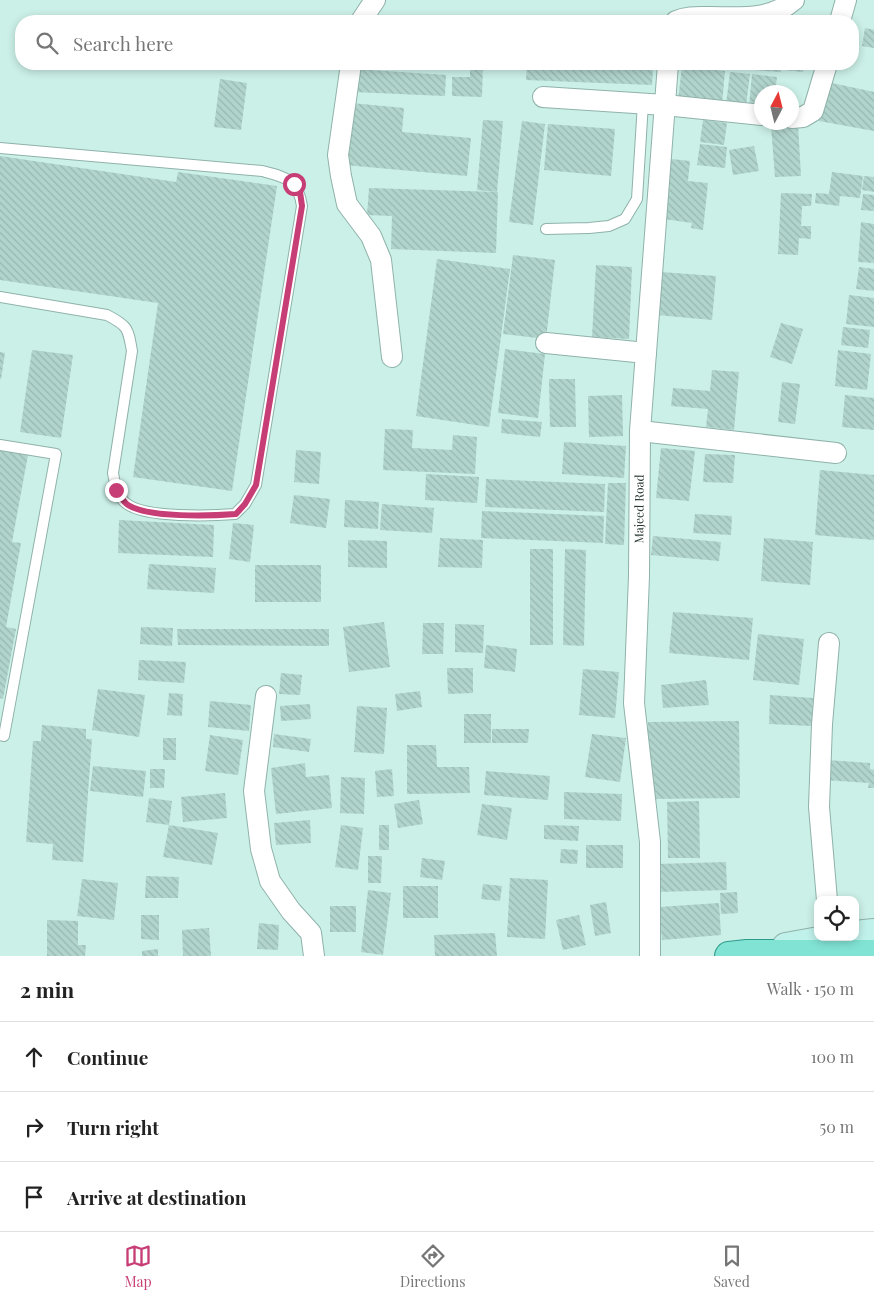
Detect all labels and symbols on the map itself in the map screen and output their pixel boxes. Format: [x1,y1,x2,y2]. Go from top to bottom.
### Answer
north arrow [754,85,799,130]
route start [283,173,306,196]
street label: Majeed Road [630,474,647,544]
route end [105,479,128,502]

